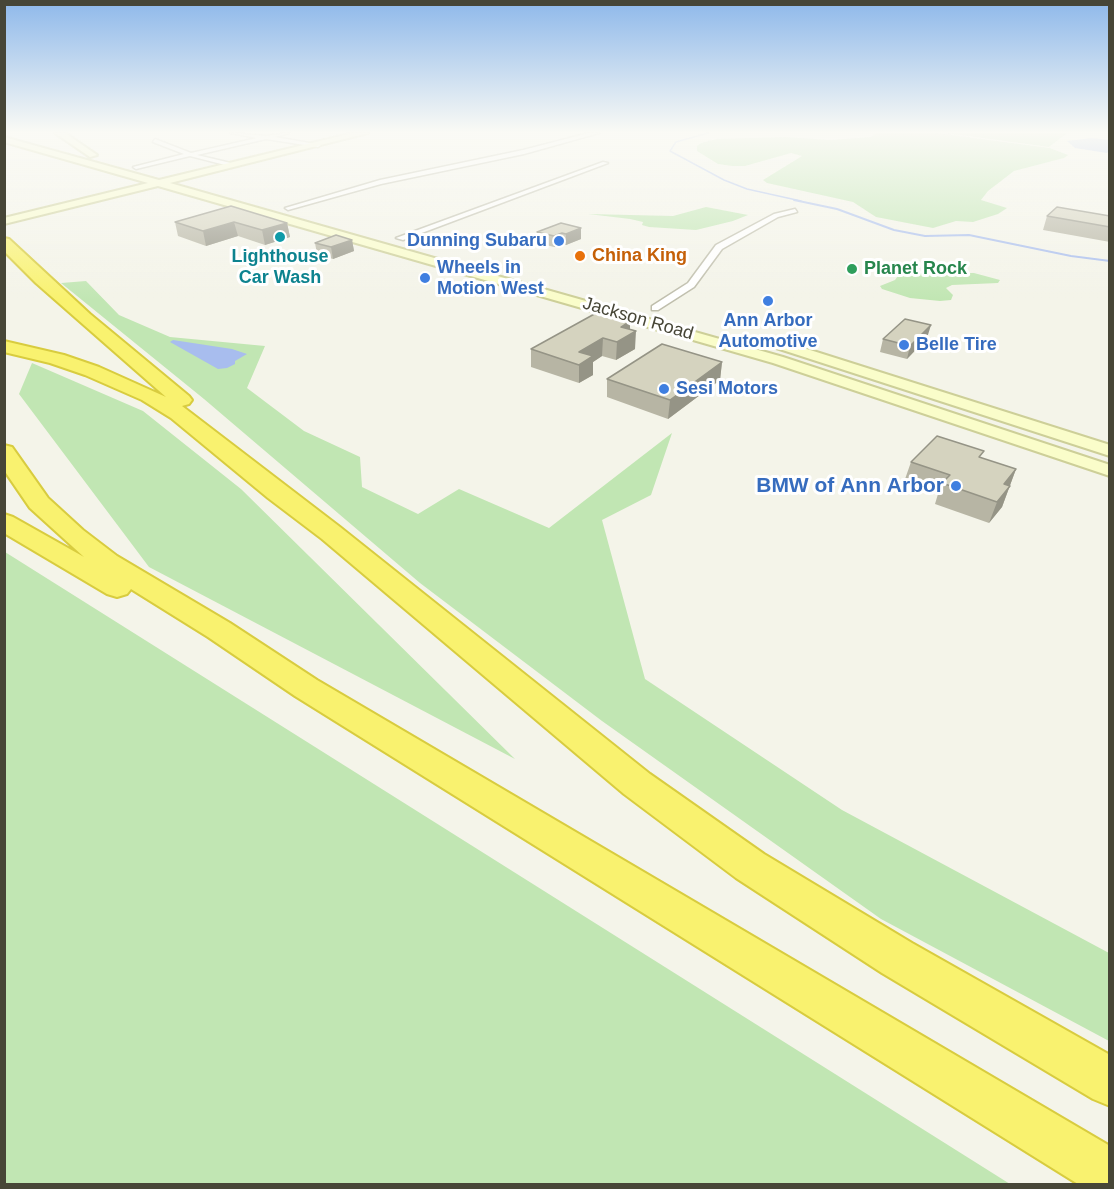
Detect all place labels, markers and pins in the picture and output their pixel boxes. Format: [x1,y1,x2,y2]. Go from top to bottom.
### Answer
marker: Lighthouse Car Wash [273,230,287,244]
place label: Dunning Subaru [407,230,547,252]
marker: Dunning Subaru [552,234,566,248]
place label: China King [592,245,687,267]
place label: Lighthouse Car Wash [232,246,328,288]
marker: China King [573,249,587,263]
place label: Wheels in Motion West [437,257,544,300]
place label: Planet Rock [864,258,967,280]
marker: Planet Rock [845,262,859,276]
marker: Wheels in Motion West [418,271,432,285]
marker: Ann Arbor Automotive [761,294,775,308]
place label: Ann Arbor Automotive [718,310,818,352]
place label: Belle Tire [916,334,997,356]
marker: Belle Tire [897,338,911,352]
place label: Sesi Motors [676,378,778,400]
marker: Sesi Motors [657,382,671,396]
place label: BMW of Ann Arbor [756,473,944,499]
marker: BMW of Ann Arbor [949,479,963,493]

